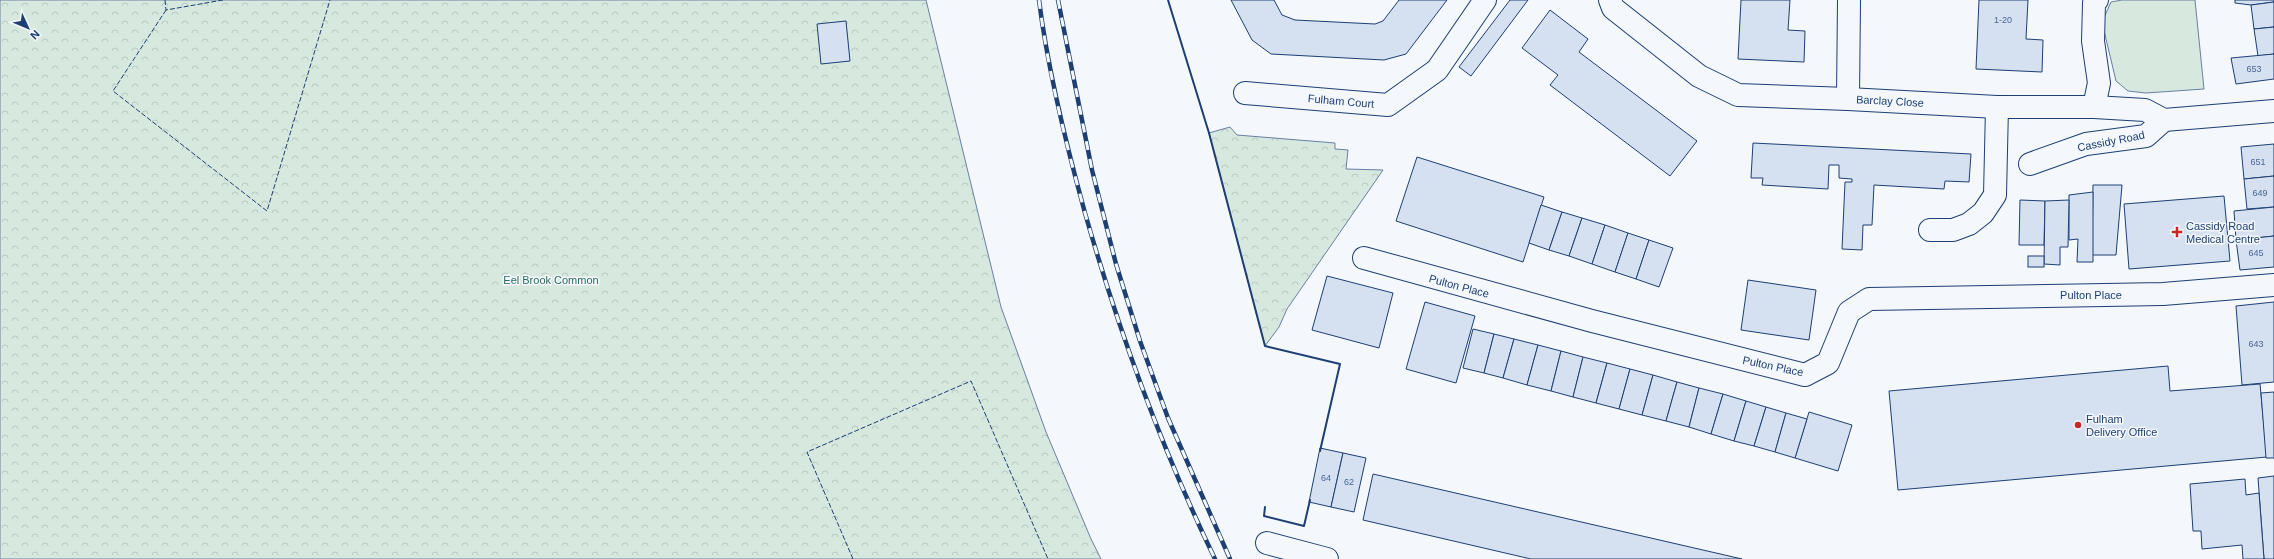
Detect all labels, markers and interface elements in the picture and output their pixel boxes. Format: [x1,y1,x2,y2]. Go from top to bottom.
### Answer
north arrow [8,8,48,48]
house number: 1-20 [1994,15,2012,25]
text: N [28,28,42,42]
house number: 653 [2246,64,2262,74]
street label: Fulham Court [1307,92,1375,110]
street label: Barclay Close [1856,93,1924,109]
street label: Cassidy Road [2076,129,2146,153]
house number: 651 [2250,157,2266,167]
house number: 649 [2252,188,2268,198]
place label: Cassidy Road Medical Centre [2186,220,2260,245]
marker: Cassidy Road Medical Centre [2171,226,2183,238]
house number: 645 [2248,248,2264,258]
street label: Pulton Place [1428,272,1490,300]
park label: Eel Brook Common [503,274,599,286]
street label: Pulton Place [2060,289,2122,301]
house number: 643 [2248,339,2264,349]
street label: Pulton Place [1742,354,1804,378]
place label: Fulham Delivery Office [2086,413,2157,438]
marker: Fulham Delivery Office [2073,420,2083,430]
house number: 64 [1321,473,1331,483]
house number: 62 [1344,477,1354,487]

